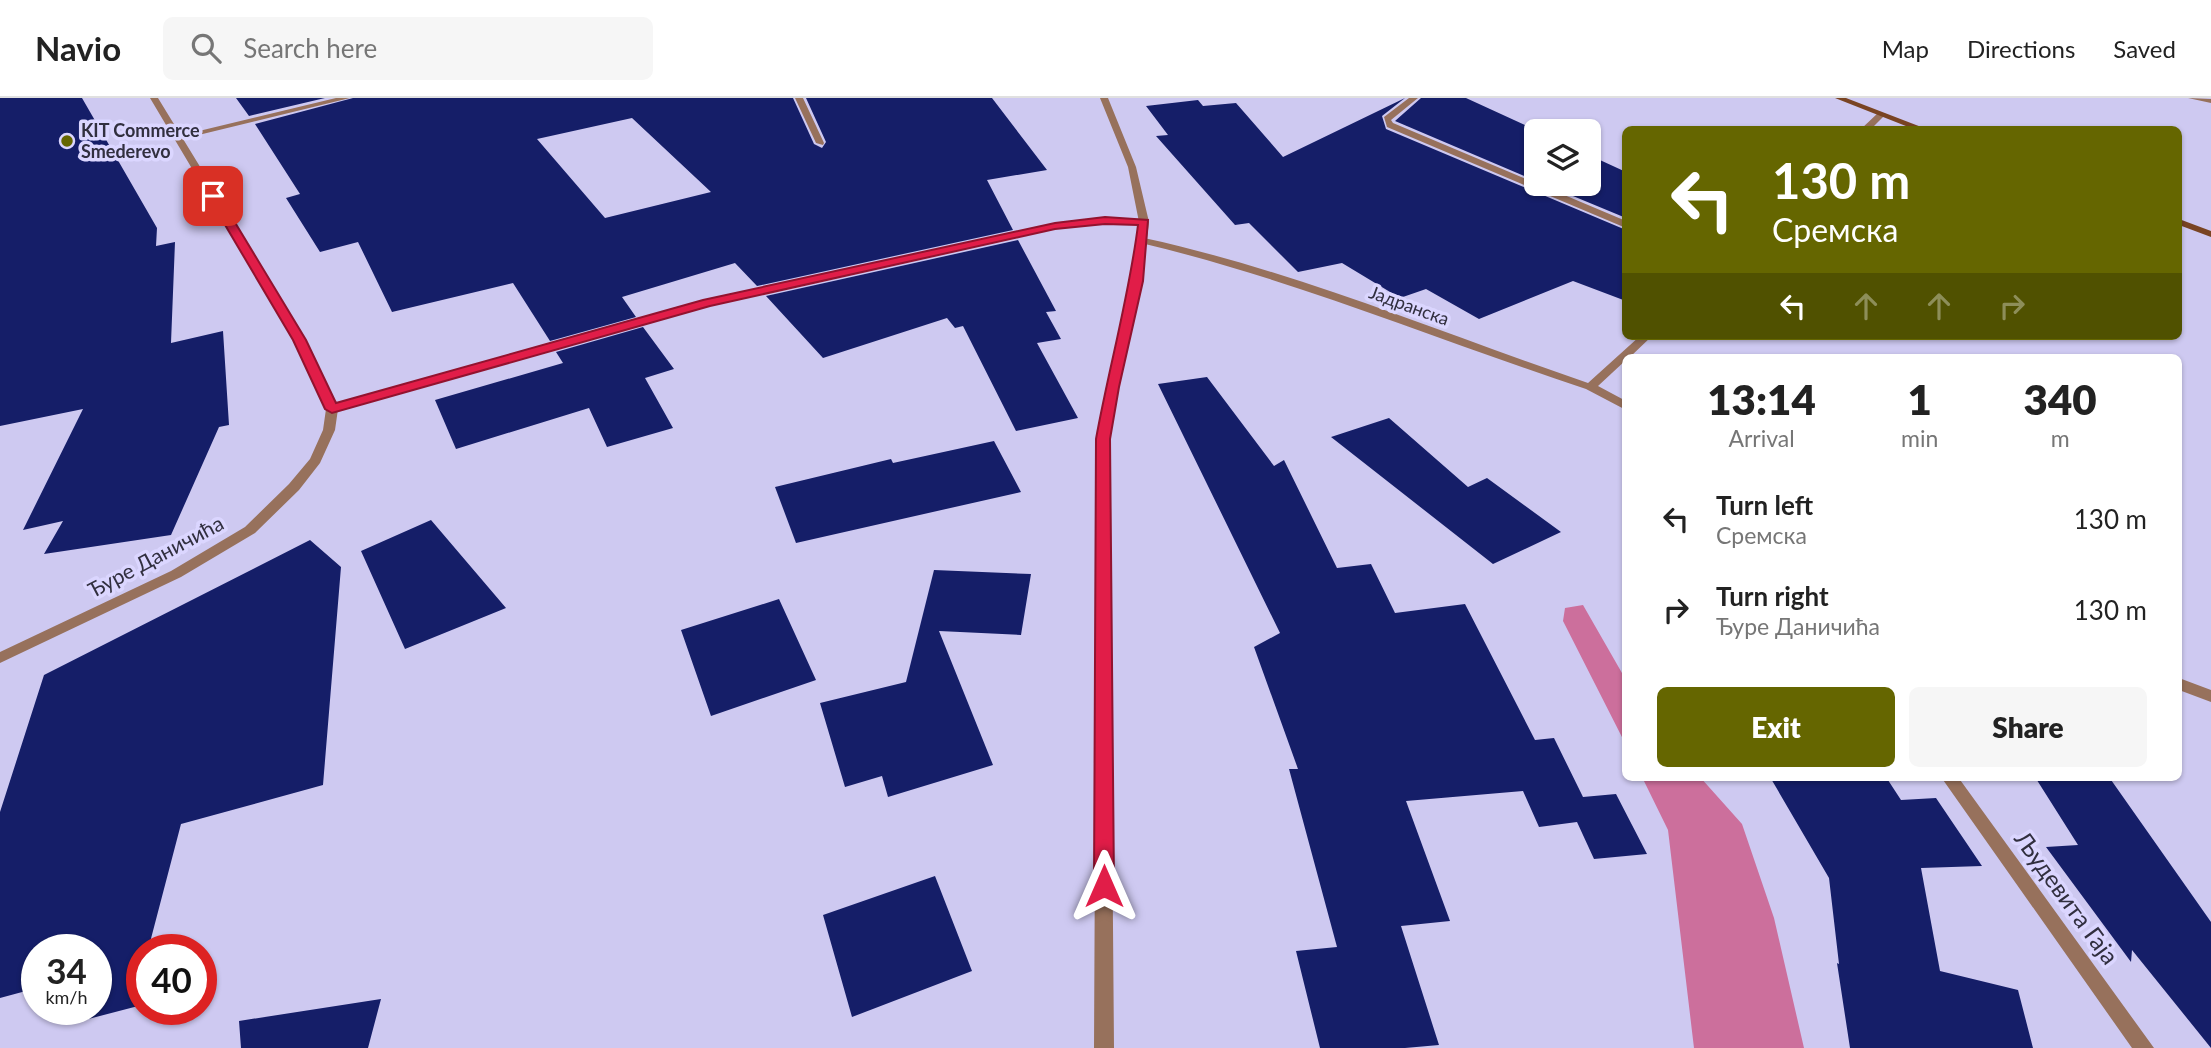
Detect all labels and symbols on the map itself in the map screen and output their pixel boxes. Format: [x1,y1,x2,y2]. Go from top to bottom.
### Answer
place label: KIT Commerce Smederevo [81,119,200,162]
marker: KIT Commerce Smederevo [59,133,75,149]
pin [183,166,243,226]
street label: Јадранска [1366,280,1452,330]
street label: Ђуре Даничића [83,509,227,602]
street label: Људевита Гаја [2009,824,2125,969]
position arrow [1067,849,1141,923]
speed limit sign: 40 [126,934,217,1025]

